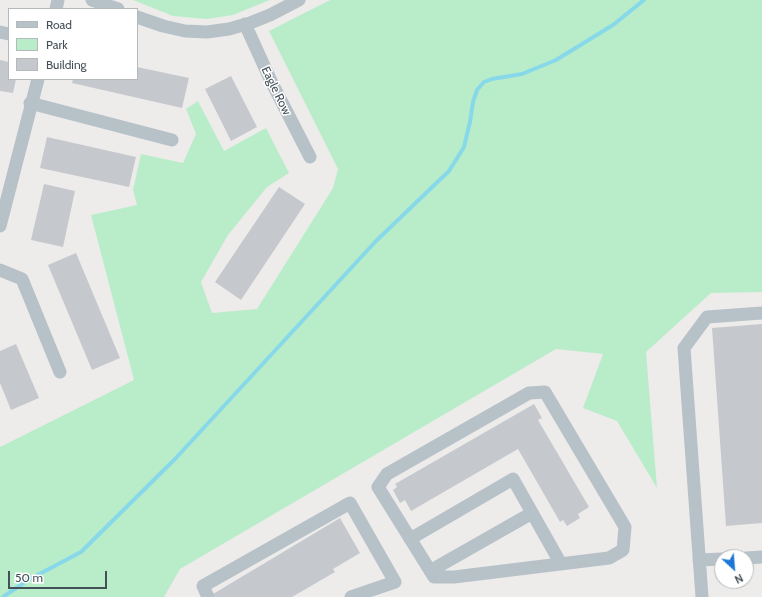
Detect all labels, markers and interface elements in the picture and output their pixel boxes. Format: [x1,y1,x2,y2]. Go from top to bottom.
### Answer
legend [8,8,138,80]
text: Road [46,17,72,32]
text: Park [46,37,68,52]
text: Building [46,57,87,72]
street label: Eagle Row [258,64,294,118]
north arrow [714,549,754,589]
scale bar [10,563,109,589]
text: 50 m [15,570,43,585]
text: N [732,571,745,587]

